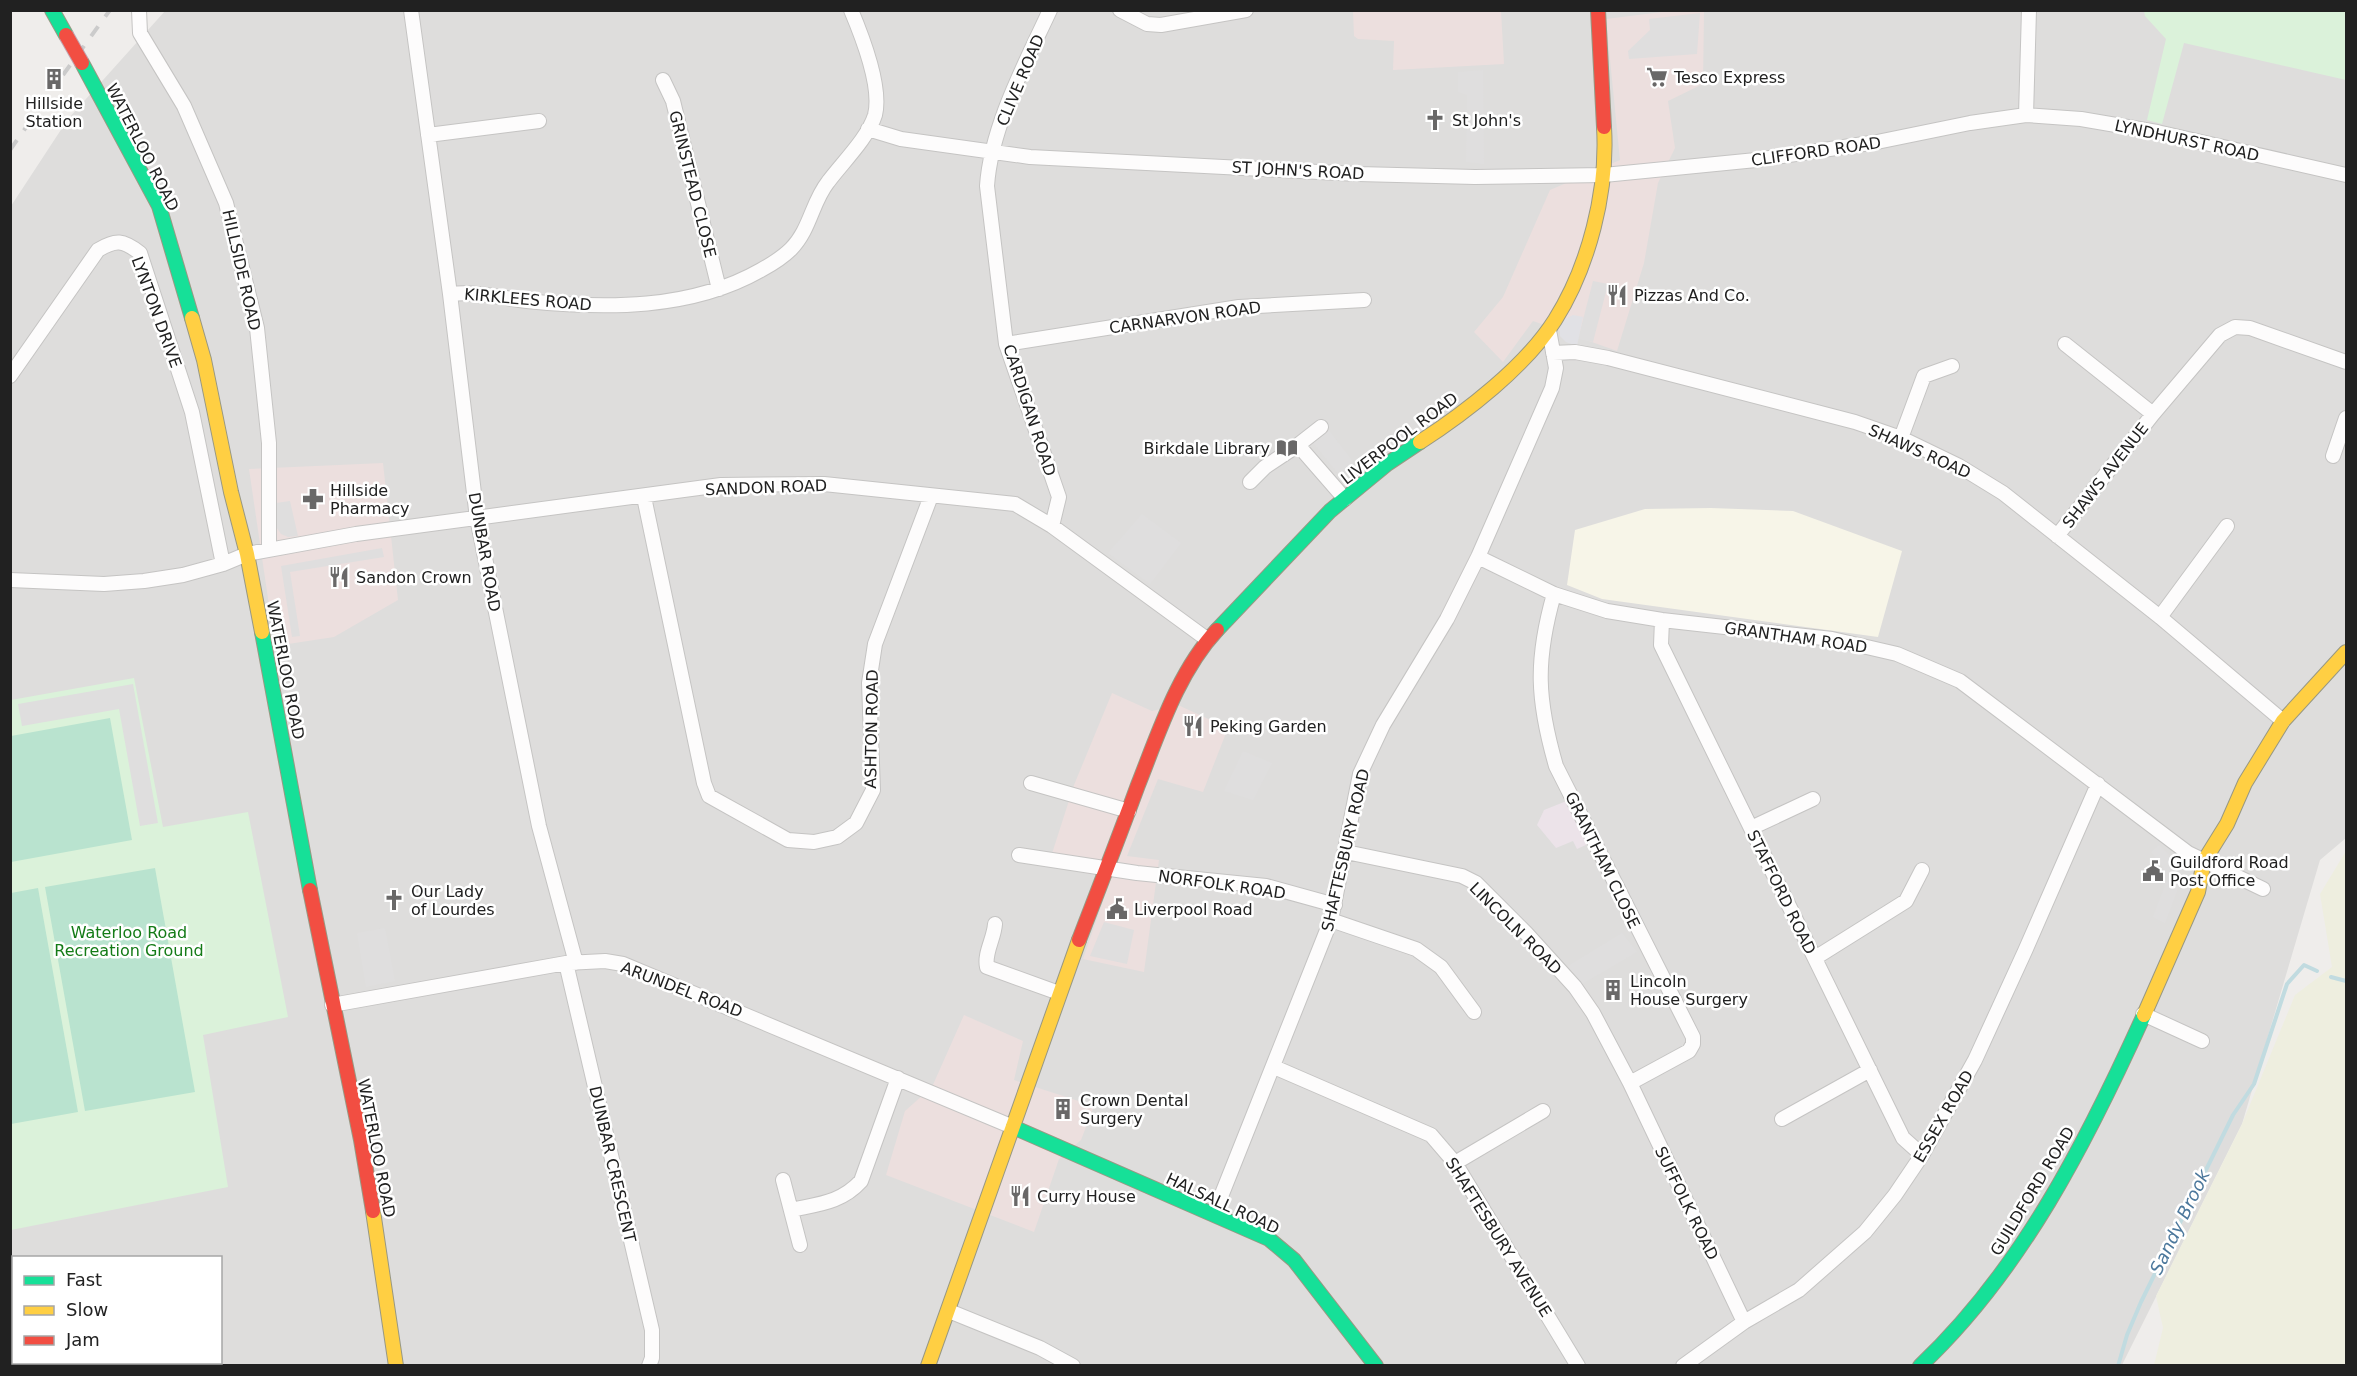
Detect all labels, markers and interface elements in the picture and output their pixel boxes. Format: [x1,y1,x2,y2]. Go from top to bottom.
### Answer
street label: CLIVE ROAD [993,32,1048,129]
supermarket icon: Tesco Express [1645,65,1669,89]
building icon: Hillside Station [42,67,66,91]
place label: Tesco Express [1673,68,1785,87]
street label: WATERLOO ROAD [102,80,183,214]
place label: Hillside Station [25,94,83,131]
church icon: St John's [1423,108,1447,132]
street label: GRINSTEAD CLOSE [665,109,720,260]
place label: St John's [1452,111,1521,130]
street label: LYNDHURST ROAD [2113,116,2261,165]
street label: CLIFFORD ROAD [1750,133,1882,170]
street label: ST JOHN'S ROAD [1231,158,1365,183]
street label: HILLSIDE ROAD [218,208,265,333]
street label: LYNTON DRIVE [128,254,185,370]
restaurant icon: Pizzas And Co. [1605,283,1629,307]
street label: KIRKLEES ROAD [463,284,592,315]
place label: Pizzas And Co. [1634,286,1750,305]
street label: CARNARVON ROAD [1108,297,1262,338]
street label: CARDIGAN ROAD [999,342,1060,478]
street label: LIVERPOOL ROAD [1337,388,1461,489]
street label: SHAWS AVENUE [2058,419,2152,532]
street label: SHAWS ROAD [1866,420,1974,483]
library icon: Birkdale Library [1275,436,1299,460]
place label: Birkdale Library [1143,439,1270,458]
street label: SANDON ROAD [705,476,827,499]
place label: Hillside Pharmacy [330,481,410,518]
pharmacy icon: Hillside Pharmacy [301,487,325,511]
street label: DUNBAR ROAD [465,491,504,613]
restaurant icon: Sandon Crown [327,565,351,589]
place label: Sandon Crown [356,568,472,587]
street label: WATERLOO ROAD [263,599,308,741]
street label: GRANTHAM ROAD [1723,618,1869,657]
street label: ASHTON ROAD [861,669,882,789]
restaurant icon: Peking Garden [1181,714,1205,738]
place label: Peking Garden [1210,717,1327,736]
street label: SHAFTESBURY ROAD [1318,767,1373,933]
street label: GRANTHAM CLOSE [1561,789,1644,932]
street label: STAFFORD ROAD [1743,827,1820,957]
place label: Guildford Road Post Office [2170,853,2289,890]
public building icon: Guildford Road Post Office [2141,859,2165,883]
street label: NORFOLK ROAD [1157,866,1287,903]
street label: LINCOLN ROAD [1466,878,1566,978]
place label: Our Lady of Lourdes [411,882,495,919]
church icon: Our Lady of Lourdes [382,888,406,912]
public building icon: Liverpool Road [1105,897,1129,921]
place label: Liverpool Road [1134,900,1253,919]
park label: Waterloo Road Recreation Ground [54,923,204,960]
street label: ARUNDEL ROAD [618,958,745,1021]
place label: Lincoln House Surgery [1630,972,1748,1009]
building icon: Lincoln House Surgery [1601,978,1625,1002]
street label: ESSEX ROAD [1909,1067,1977,1166]
street label: WATERLOO ROAD [354,1077,399,1219]
street label: DUNBAR CRESCENT [585,1084,640,1244]
place label: Crown Dental Surgery [1080,1091,1188,1128]
building icon: Crown Dental Surgery [1051,1097,1075,1121]
street label: GUILDFORD ROAD [1986,1123,2078,1259]
street label: SUFFOLK ROAD [1651,1143,1722,1263]
street label: SHAFTESBURY AVENUE [1442,1154,1556,1321]
water label: Sandy Brook [2145,1165,2215,1278]
street label: HALSALL ROAD [1163,1169,1282,1238]
restaurant icon: Curry House [1008,1184,1032,1208]
place label: Curry House [1037,1187,1136,1206]
legend [12,1256,222,1364]
text: Fast [66,1269,102,1290]
text: Slow [66,1299,108,1320]
text: Jam [65,1329,100,1350]

